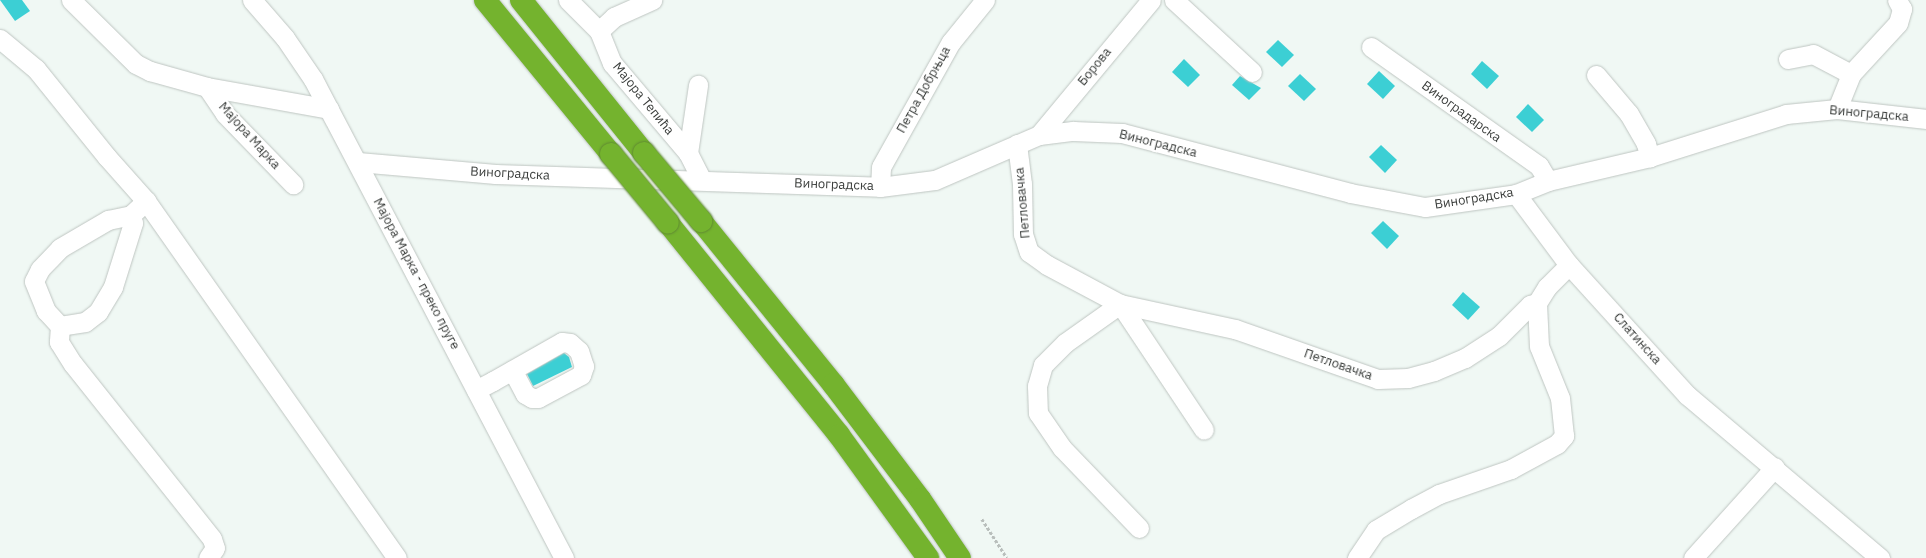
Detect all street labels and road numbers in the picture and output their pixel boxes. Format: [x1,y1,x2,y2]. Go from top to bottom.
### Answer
street label: Петра Добрњца [894,44,954,136]
street label: Борова [1075,45,1115,89]
street label: Мајора Тепића [609,60,677,138]
street label: Виноградарска [1418,78,1504,146]
street label: Мајора Марка [215,99,283,173]
street label: Виноградска [1829,103,1909,125]
street label: Виноградска [1117,127,1199,161]
street label: Виноградска [470,164,550,184]
street label: Петловачка [1012,167,1034,239]
street label: Виноградска [794,176,874,194]
street label: Виноградска [1433,185,1515,213]
street label: Мајора Марка - преко пруге [369,196,463,352]
street label: Слатинска [1610,310,1664,368]
street label: Петловачка [1302,346,1374,384]

